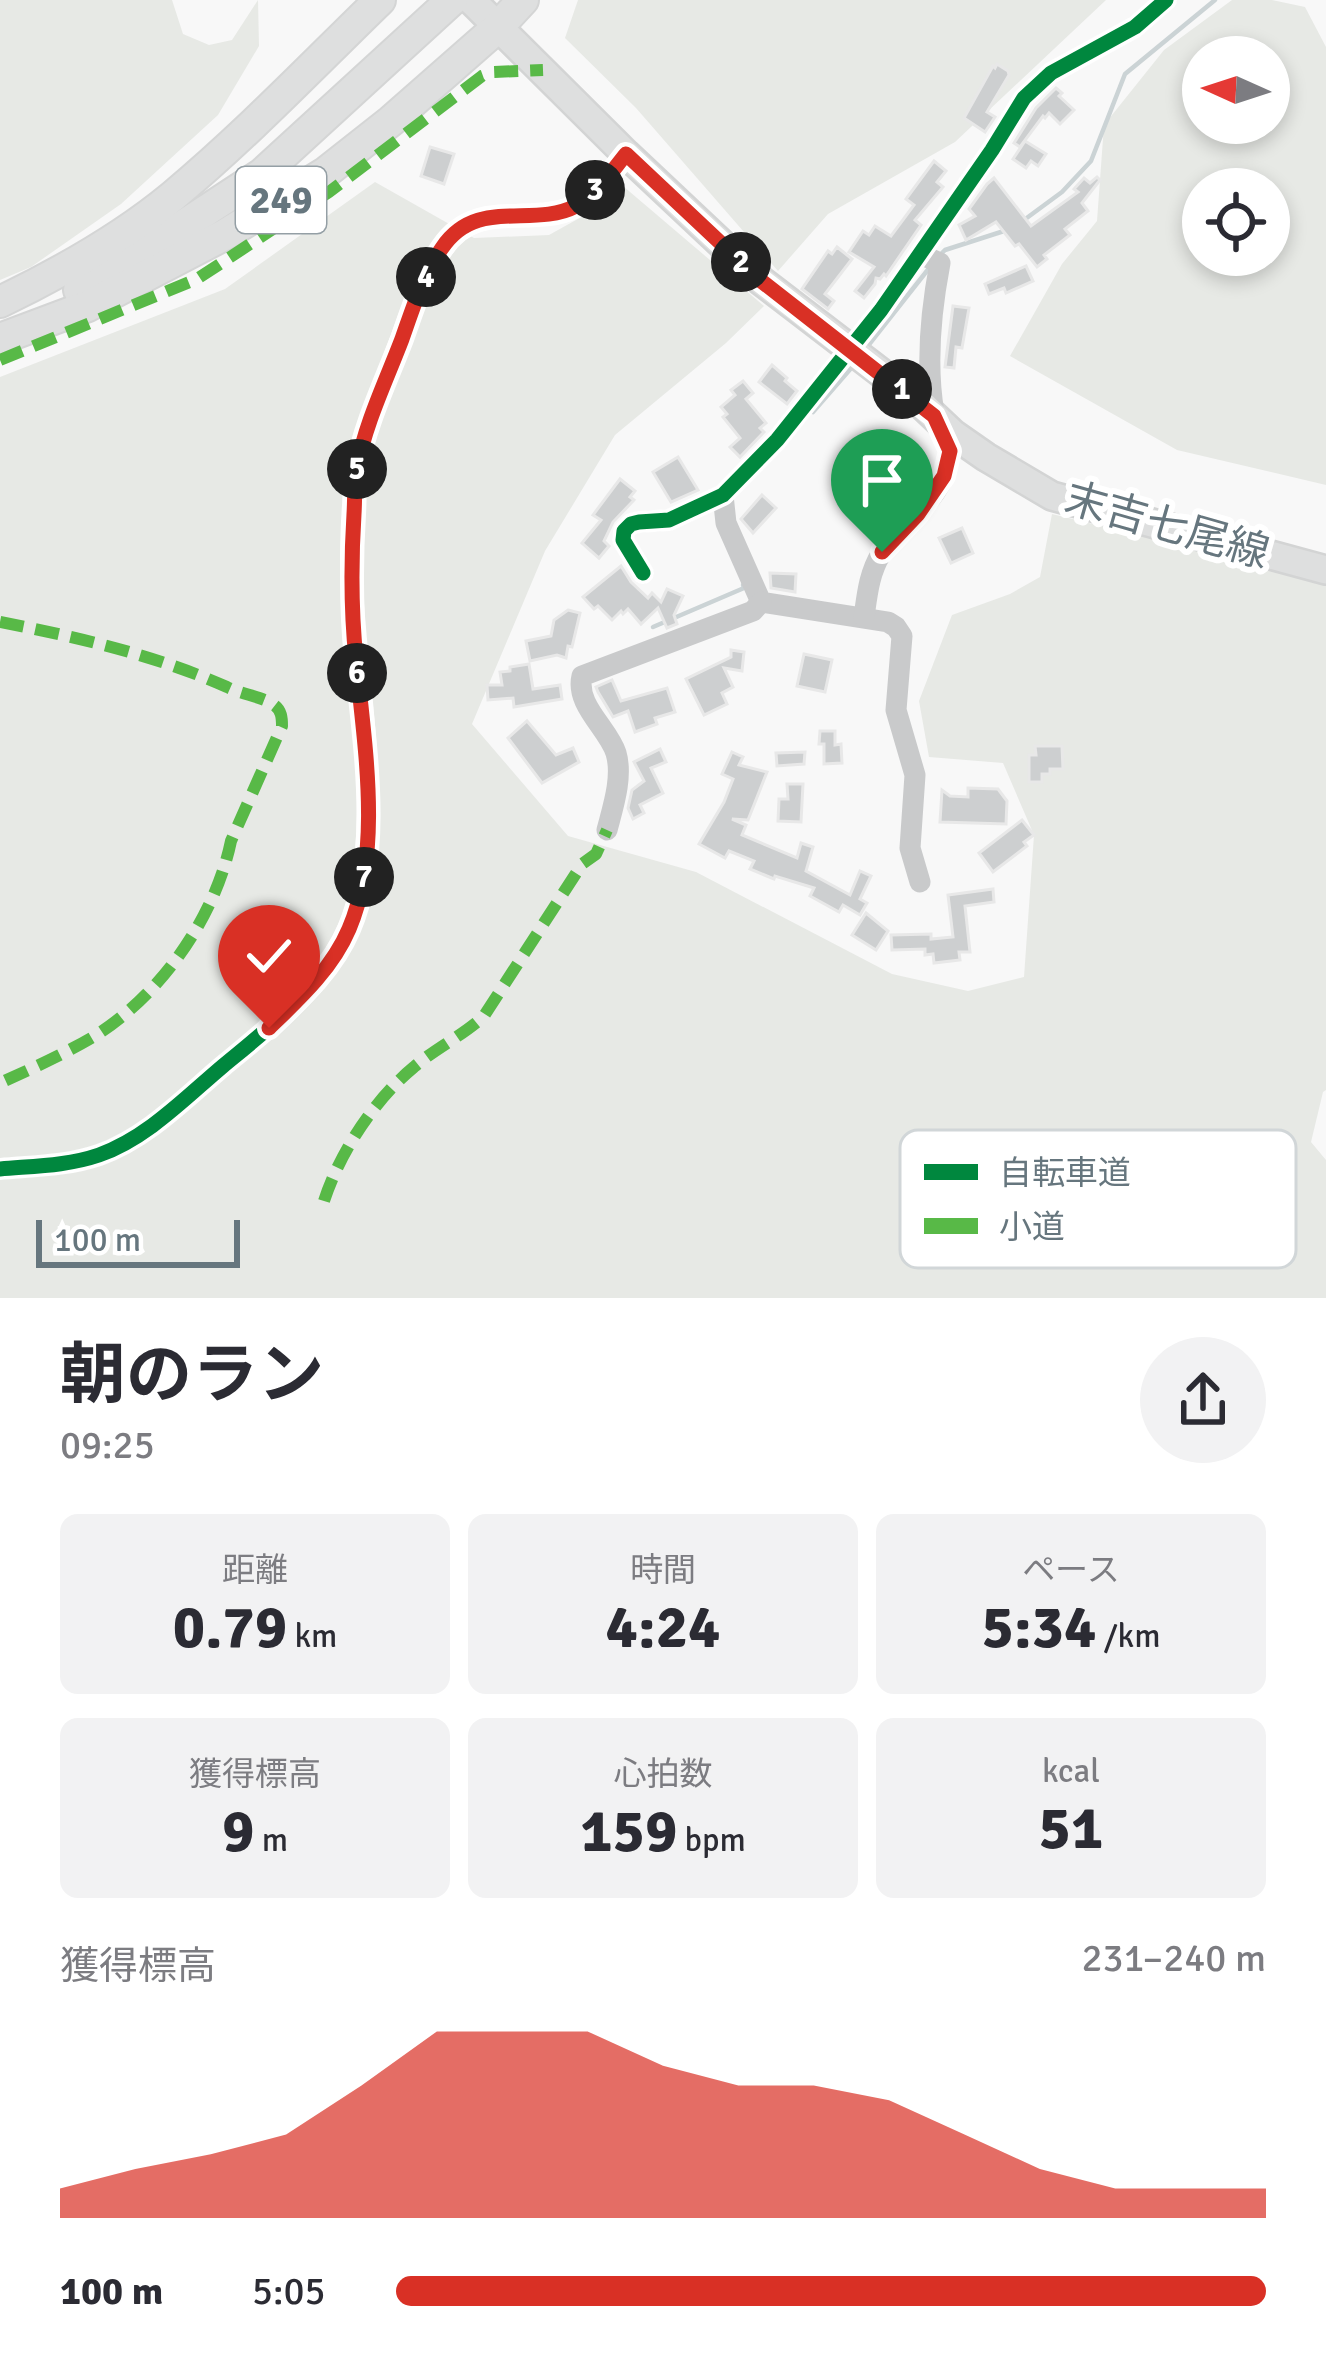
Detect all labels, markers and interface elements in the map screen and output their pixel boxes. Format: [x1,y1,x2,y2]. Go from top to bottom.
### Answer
north arrow [1182,36,1290,144]
map controls [1182,36,1290,276]
pin: 3 [565,160,625,220]
road number: 249 [236,167,326,233]
button: locate [1182,168,1290,276]
text: 3 [586,169,604,210]
pin: 2 [711,232,771,292]
text: 2 [732,241,750,282]
pin: 4 [396,247,456,307]
text: 4 [417,256,435,297]
pin: 1 [872,359,932,419]
text: 1 [893,368,911,409]
pin [831,429,933,552]
pin: 5 [327,439,387,499]
icon: arrive [849,447,915,513]
text: 5 [348,448,366,489]
street label: 末吉七尾線 [1059,473,1275,579]
pin: 6 [327,643,387,703]
text: 6 [348,652,366,693]
pin: 7 [334,847,394,907]
text: 7 [355,856,373,897]
pin [218,905,320,1028]
icon: check [236,923,302,989]
legend [900,1130,1296,1268]
text: 自転車道 [999,1153,1131,1194]
text: 小道 [999,1207,1065,1248]
scale bar [36,1214,240,1267]
text: 100 m [54,1220,141,1261]
text: 朝のラン [60,1335,324,1416]
button: share [1140,1337,1266,1463]
text: 09:25 [60,1421,155,1469]
text: 距離 [222,1550,288,1591]
text: 時間 [630,1550,696,1591]
text: ペース [1022,1550,1120,1591]
text: 0.79 [173,1591,287,1665]
text: 4:24 [606,1591,720,1665]
text: 5:34 [982,1591,1096,1665]
text: km [287,1616,337,1657]
text: /km [1096,1616,1160,1657]
text: kcal [1042,1751,1100,1792]
text: 獲得標高 [189,1754,321,1795]
text: 心拍数 [614,1754,713,1795]
text: 51 [1039,1792,1103,1866]
text: 9 [222,1795,254,1869]
text: 159 [580,1795,677,1869]
text: m [254,1820,288,1861]
text: bpm [677,1820,746,1861]
text: 231–240 m [1081,1934,1266,1982]
text: 獲得標高 [60,1942,216,1990]
text: 100 m [60,2267,163,2315]
text: 5:05 [252,2267,326,2315]

